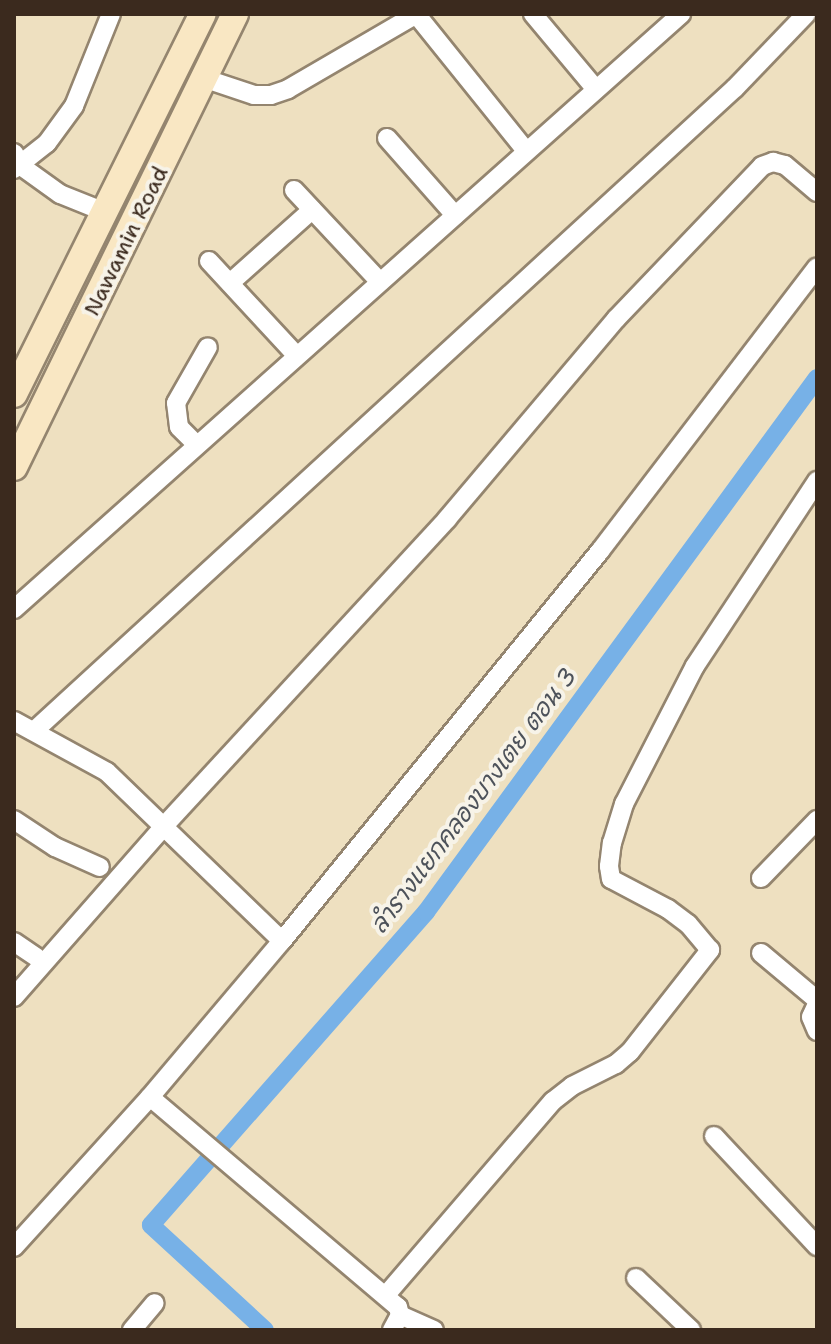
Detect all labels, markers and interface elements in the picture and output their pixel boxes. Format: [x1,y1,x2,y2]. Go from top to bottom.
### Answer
street label: Nawamin Road [78,162,174,320]
water label: ลำรางแยกคลองบางเตย ตอน 3 [365,663,583,939]

